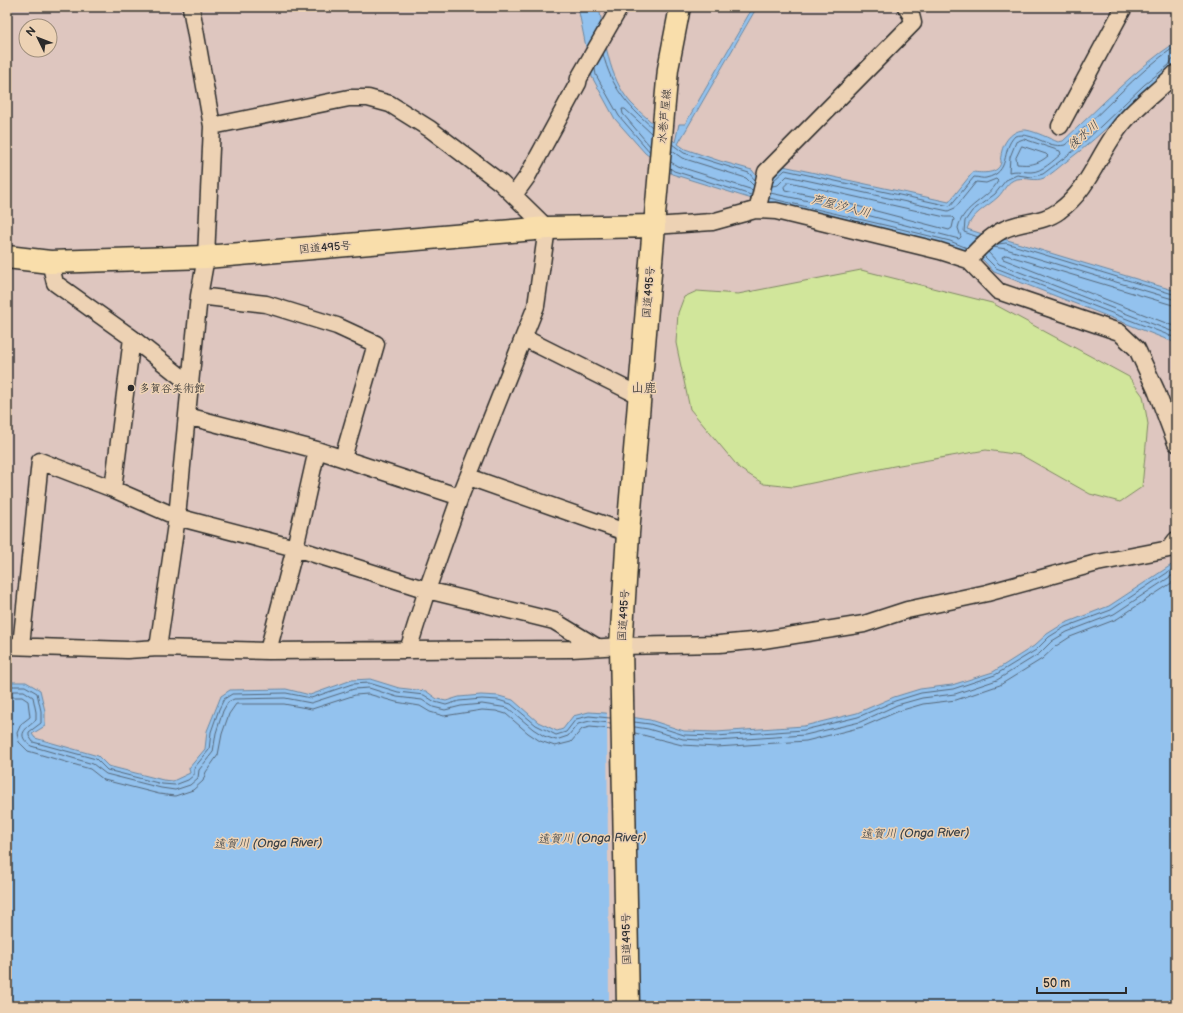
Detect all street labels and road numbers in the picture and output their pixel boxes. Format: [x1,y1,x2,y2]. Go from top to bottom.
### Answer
street label: 水巻芦屋線 [656,88,673,144]
street label: 国道495号 [298,239,352,256]
street label: 国道495号 [640,265,657,319]
street label: 国道495号 [615,588,632,642]
street label: 国道495号 [620,913,633,965]

